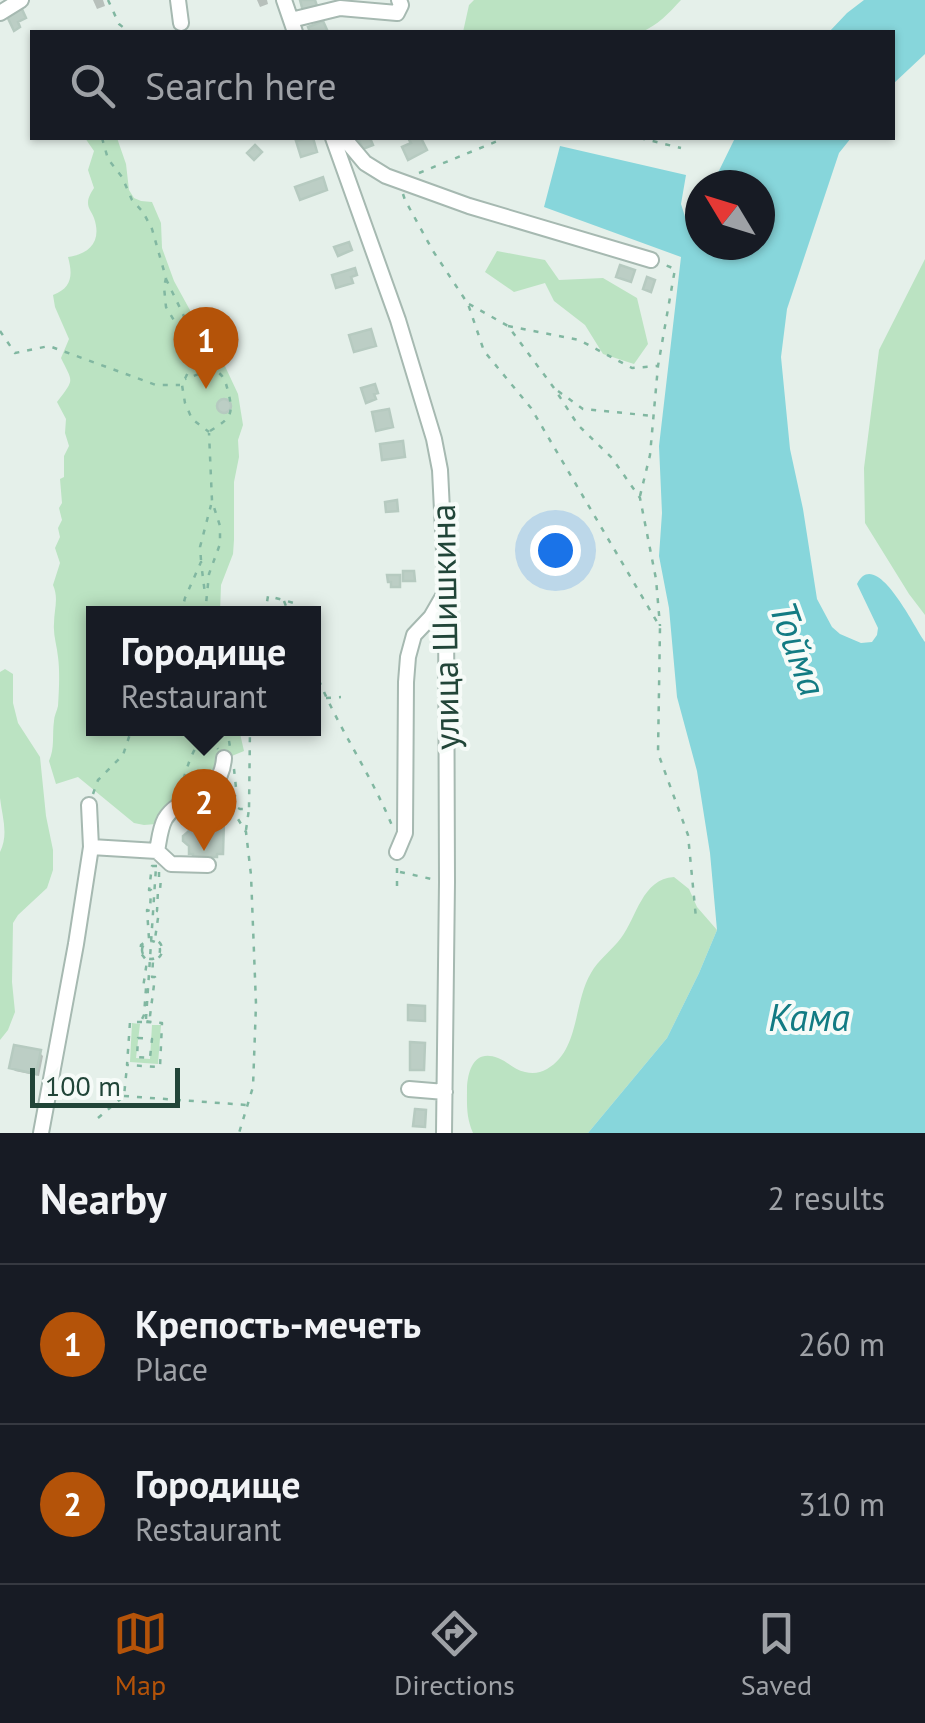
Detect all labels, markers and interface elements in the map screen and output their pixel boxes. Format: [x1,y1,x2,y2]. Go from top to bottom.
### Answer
search box [30,30,895,140]
icon: search [65,58,120,113]
text: Search here [145,61,337,110]
north arrow [685,170,775,260]
pin: 1 [174,306,238,389]
street label: улица Шишкина [419,504,469,750]
your location [530,525,581,576]
water label: Тойма [759,594,839,702]
popup [86,606,321,736]
text: Городище [121,626,286,675]
text: Restaurant [121,675,267,717]
pin: 2 [172,768,236,851]
water label: Кама [768,992,850,1041]
scale bar [30,1063,180,1108]
text: 100 m [45,1067,121,1104]
text: Nearby [40,1171,167,1226]
text: 2 results [767,1177,885,1219]
text: Крепость-мечеть [135,1299,421,1348]
text: 1 [63,1323,82,1365]
text: 260 m [798,1323,885,1365]
text: Place [135,1348,208,1390]
text: Городище [135,1459,301,1508]
text: 2 [63,1483,82,1525]
text: 310 m [798,1483,885,1525]
text: Restaurant [135,1508,281,1550]
tab: Map [113,1606,168,1703]
tab: Directions [394,1606,515,1703]
tab: Saved [741,1606,812,1703]

